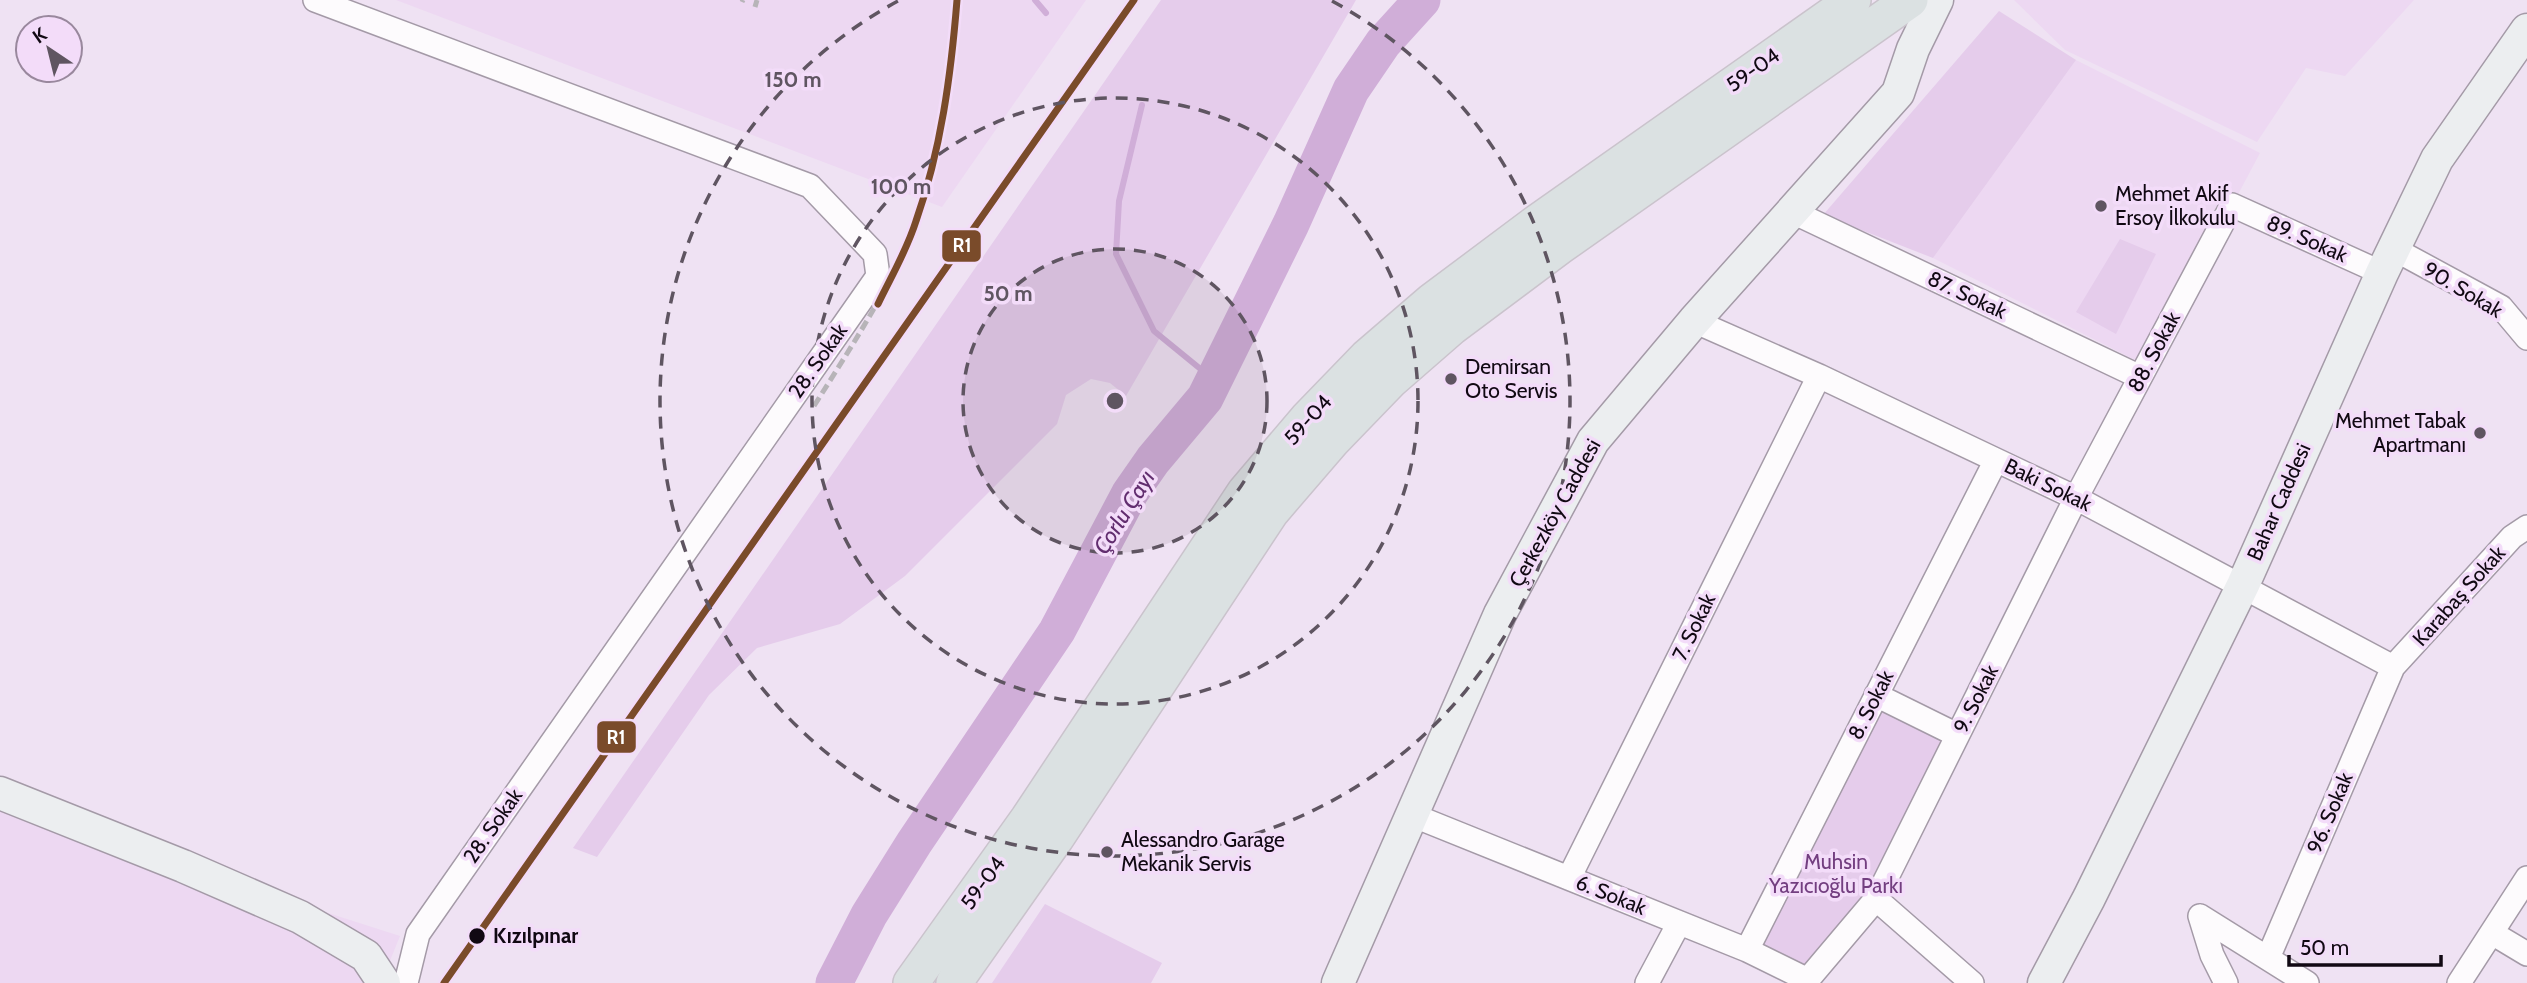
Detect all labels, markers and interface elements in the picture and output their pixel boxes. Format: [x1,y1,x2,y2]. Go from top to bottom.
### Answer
north arrow [14,14,84,84]
text: K [28,23,51,48]
street label: 59-04 [1721,42,1784,97]
text: 150 m [765,67,821,92]
text: 100 m [871,174,931,199]
place label: Mehmet Akif Ersoy İlkokulu [2115,181,2236,230]
marker: Mehmet Akif Ersoy İlkokulu [2093,198,2109,214]
street label: 89. Sokak [2263,210,2352,268]
line badge: R1 [941,229,982,263]
text: R1 [953,234,971,257]
street label: 90. Sokak [2419,256,2508,323]
street label: 87. Sokak [1924,265,2011,324]
text: 50 m [983,281,1033,306]
street label: 88. Sokak [2122,307,2185,396]
street label: 28. Sokak [783,318,853,403]
place label: Demirsan Oto Servis [1465,354,1558,403]
marker: Demirsan Oto Servis [1443,371,1459,387]
centre of rings [1103,389,1127,413]
street label: 59-04 [1279,389,1337,450]
place label: Mehmet Tabak Apartmanı [2335,408,2467,457]
marker: Mehmet Tabak Apartmanı [2472,425,2488,441]
street label: Çerkezköy Caddesi [1504,434,1606,591]
street label: Bahar Caddesi [2242,439,2316,564]
street label: Baki Sokak [2001,453,2096,517]
water label: Çorlu Çayı [1087,465,1161,559]
street label: Karabaş Sokak [2407,540,2511,651]
street label: 7. Sokak [1667,589,1721,664]
street label: 9. Sokak [1948,660,2004,737]
street label: 8. Sokak [1843,665,1899,744]
line badge: R1 [596,720,637,754]
text: R1 [607,726,625,749]
street label: 96. Sokak [2301,768,2358,857]
street label: 28. Sokak [458,783,528,868]
place label: Alessandro Garage Mekanik Servis [1121,827,1285,876]
marker: Alessandro Garage Mekanik Servis [1099,844,1115,860]
park label: Muhsin Yazıcıoğlu Parkı [1768,849,1903,898]
street label: 59-04 [955,851,1010,914]
street label: 6. Sokak [1572,869,1651,920]
place label: Kızılpınar [493,923,578,948]
scale bar [2289,923,2441,967]
marker: Kızılpınar [467,926,487,946]
text: 50 m [2300,935,2349,960]

